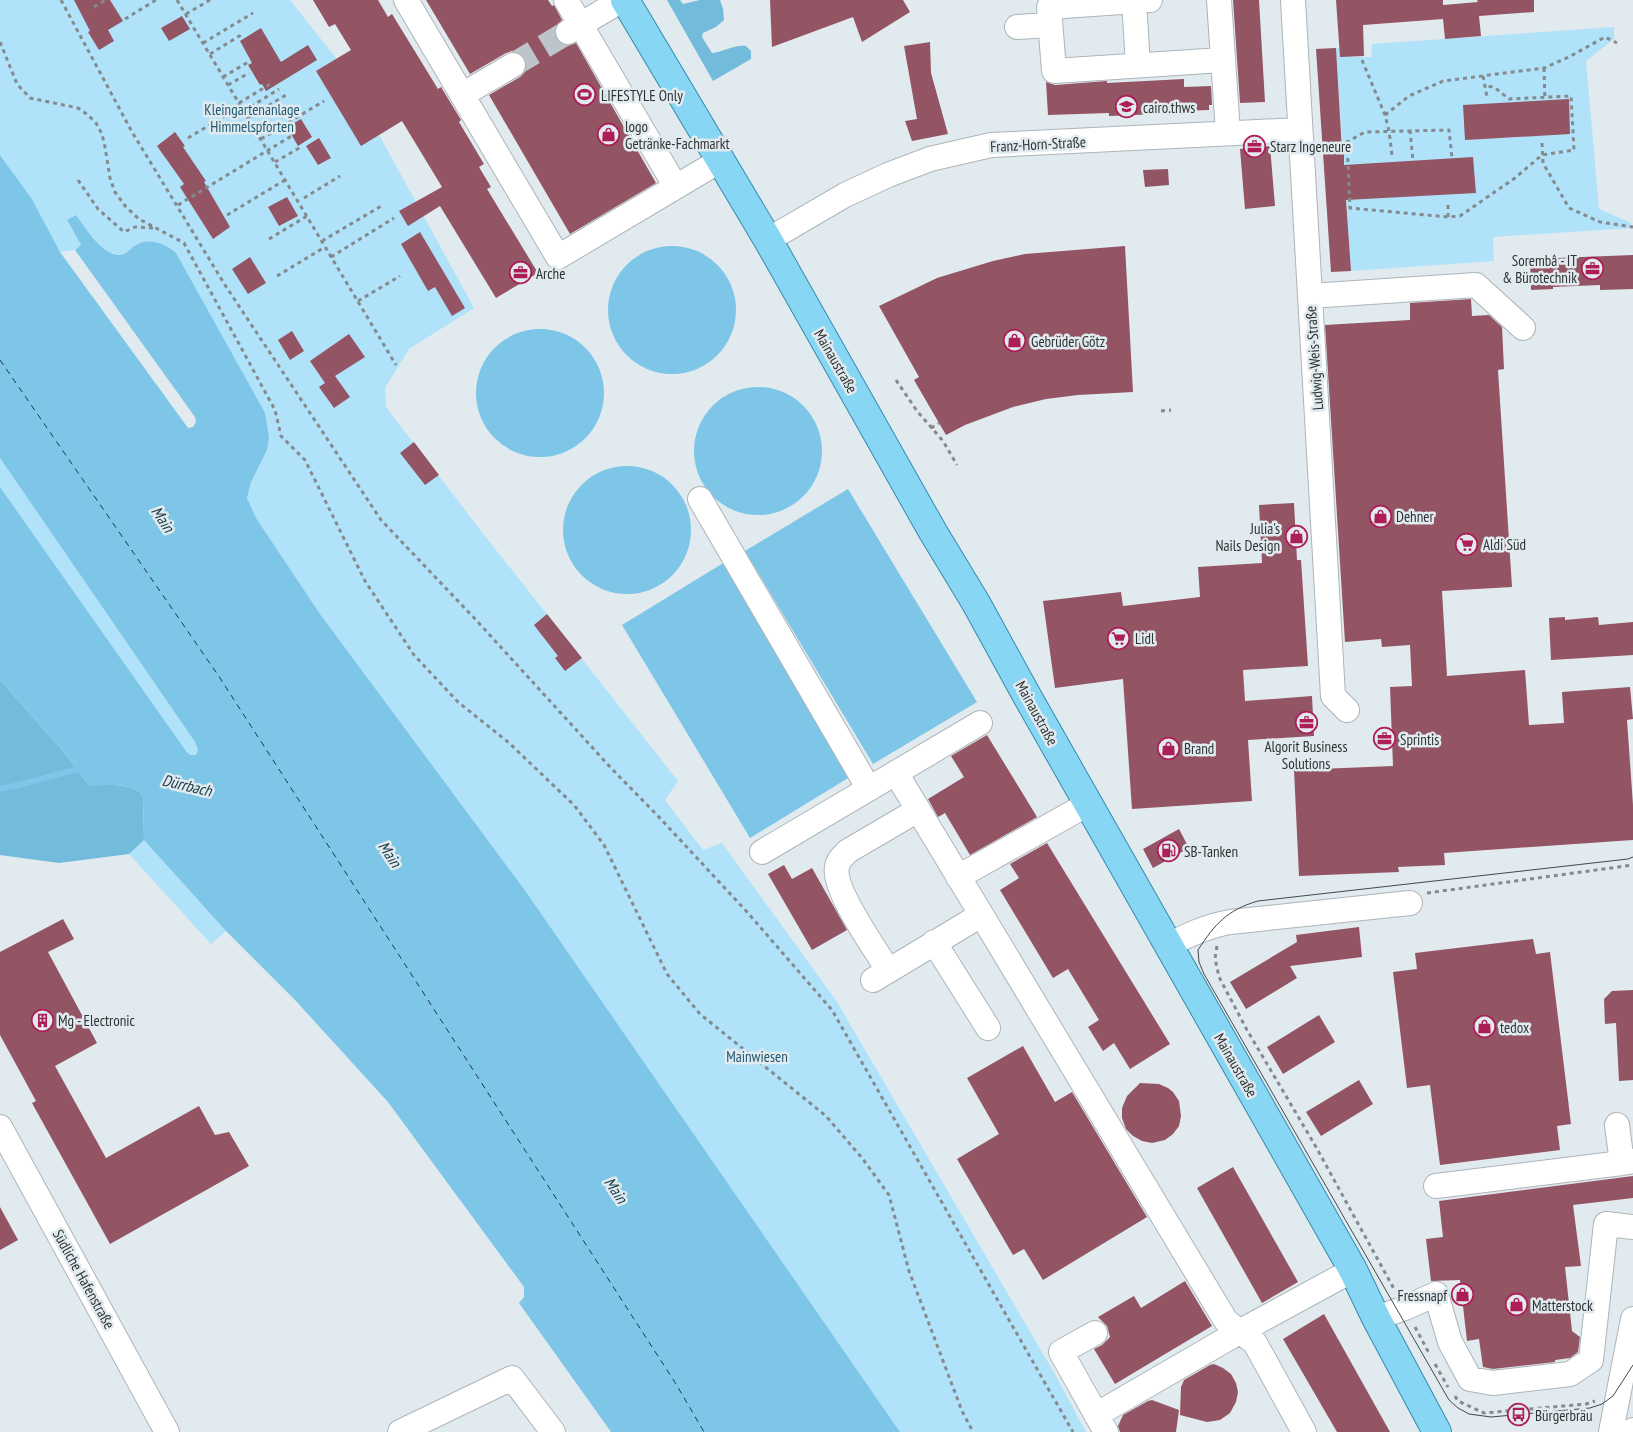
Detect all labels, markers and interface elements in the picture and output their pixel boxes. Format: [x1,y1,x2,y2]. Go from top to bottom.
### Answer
sports icon: LIFESTYLE Only [573,83,597,107]
place label: LIFESTYLE Only [601,86,683,105]
school or university icon: cairo.thws [1115,95,1139,119]
place label: cairo.thws [1143,98,1195,117]
park label: Kleingartenanlage Himmelspforten [204,100,300,136]
place label: logo Getränke-Fachmarkt [625,117,730,153]
shop icon: logo Getränke-Fachmarkt [597,123,621,147]
street label: Franz-Horn-Straße [990,132,1086,156]
office icon: Starz Ingeneure [1242,134,1266,158]
place label: Starz Ingeneure [1270,137,1351,156]
place label: Sorembâ - IT & Bürotechnik [1502,251,1577,287]
office icon: Sorembâ - IT & Bürotechnik [1581,257,1605,281]
office icon: Arche [508,261,532,285]
place label: Arche [536,264,565,283]
street label: Ludwig-Weis-Straße [1301,305,1327,411]
street label: Mainaustraße [810,326,862,396]
shop icon: Gebrüder Götz [1003,329,1027,353]
place label: Gebrüder Götz [1031,332,1105,351]
water label: Main [147,502,179,537]
shop icon: Dehner [1368,504,1392,528]
place label: Dehner [1396,507,1434,526]
place label: Julia's Nails Design [1215,519,1280,555]
shop icon: Julia's Nails Design [1284,525,1308,549]
supermarket icon: Aldi Süd [1455,532,1479,556]
place label: Aldi Süd [1483,535,1526,554]
supermarket icon: Lidl [1107,626,1131,650]
place label: Lidl [1135,629,1155,648]
street label: Mainaustraße [1012,677,1062,749]
office icon: Algorit Business Solutions [1294,711,1318,735]
office icon: Sprintis [1372,727,1396,751]
place label: Sprintis [1400,730,1439,749]
shop icon: Brand [1156,736,1180,760]
place label: Algorit Business Solutions [1264,737,1348,773]
place label: Brand [1184,739,1214,758]
water label: Dürrbach [160,770,215,801]
water label: Main [374,837,406,872]
fuel station icon: SB-Tanken [1156,839,1180,863]
place label: SB-Tanken [1184,842,1238,861]
building icon: Mg - Electronic [30,1008,54,1032]
place label: Mg - Electronic [58,1011,136,1030]
shop icon: tedox [1472,1015,1496,1039]
place label: tedox [1500,1018,1529,1037]
street label: Mainaustraße [1210,1030,1262,1100]
park label: Mainwiesen [726,1047,788,1066]
water label: Main [600,1173,632,1208]
street label: Südliche Hafenstraße [49,1226,119,1332]
shop icon: Fressnapf [1451,1283,1475,1307]
place label: Fressnapf [1398,1286,1448,1305]
shop icon: Matterstock [1504,1293,1528,1317]
place label: Matterstock [1532,1296,1593,1315]
bus stop icon: Bürgerbräu [1507,1403,1531,1427]
place label: Bürgerbräu [1535,1406,1593,1425]

